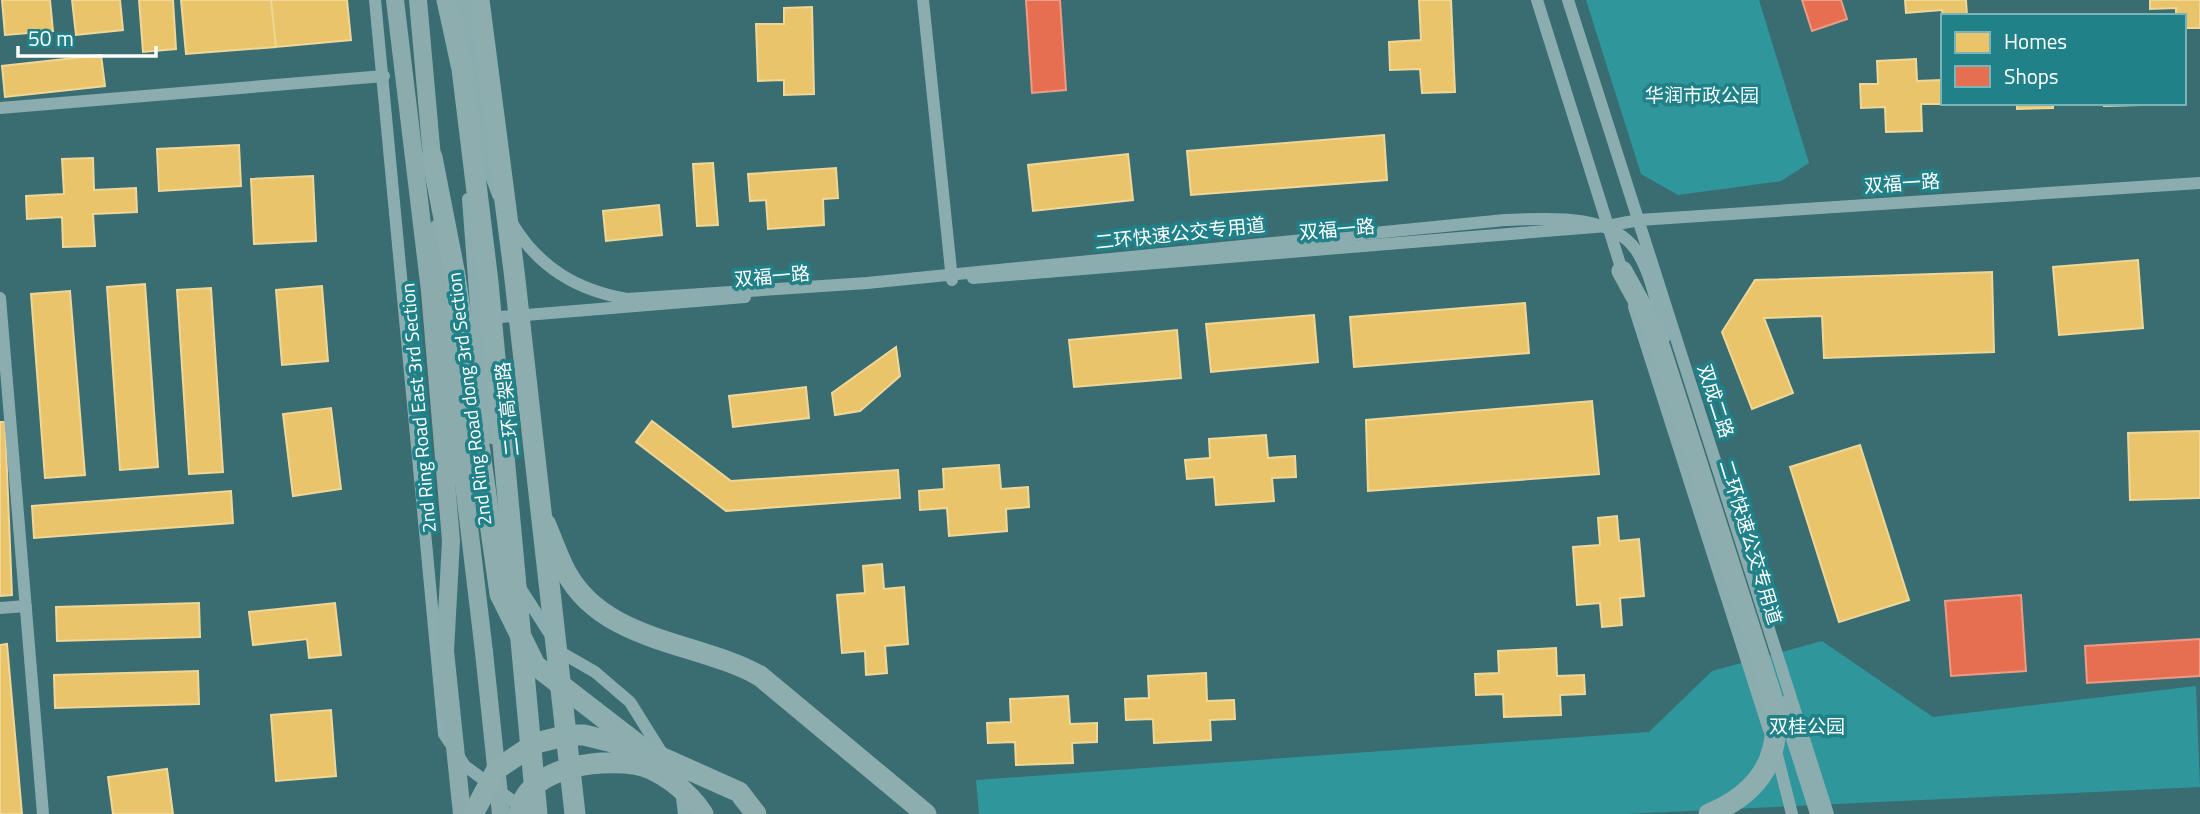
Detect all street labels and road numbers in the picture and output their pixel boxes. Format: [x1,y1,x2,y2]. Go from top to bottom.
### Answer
street label: 双福一路 [1863,165,1941,200]
street label: 二环快速公交专用道 [1093,209,1267,256]
street label: 双福一路 [1298,211,1376,246]
street label: 双福一路 [733,258,811,293]
street label: 2nd Ring Road dong 3rd Section [439,271,498,527]
street label: 2nd Ring Road East 3rd Section [392,282,443,534]
street label: 二环高架路 [487,360,526,458]
street label: 双成二路 [1691,360,1742,441]
street label: 二环快速公交专用道 [1713,456,1790,628]

